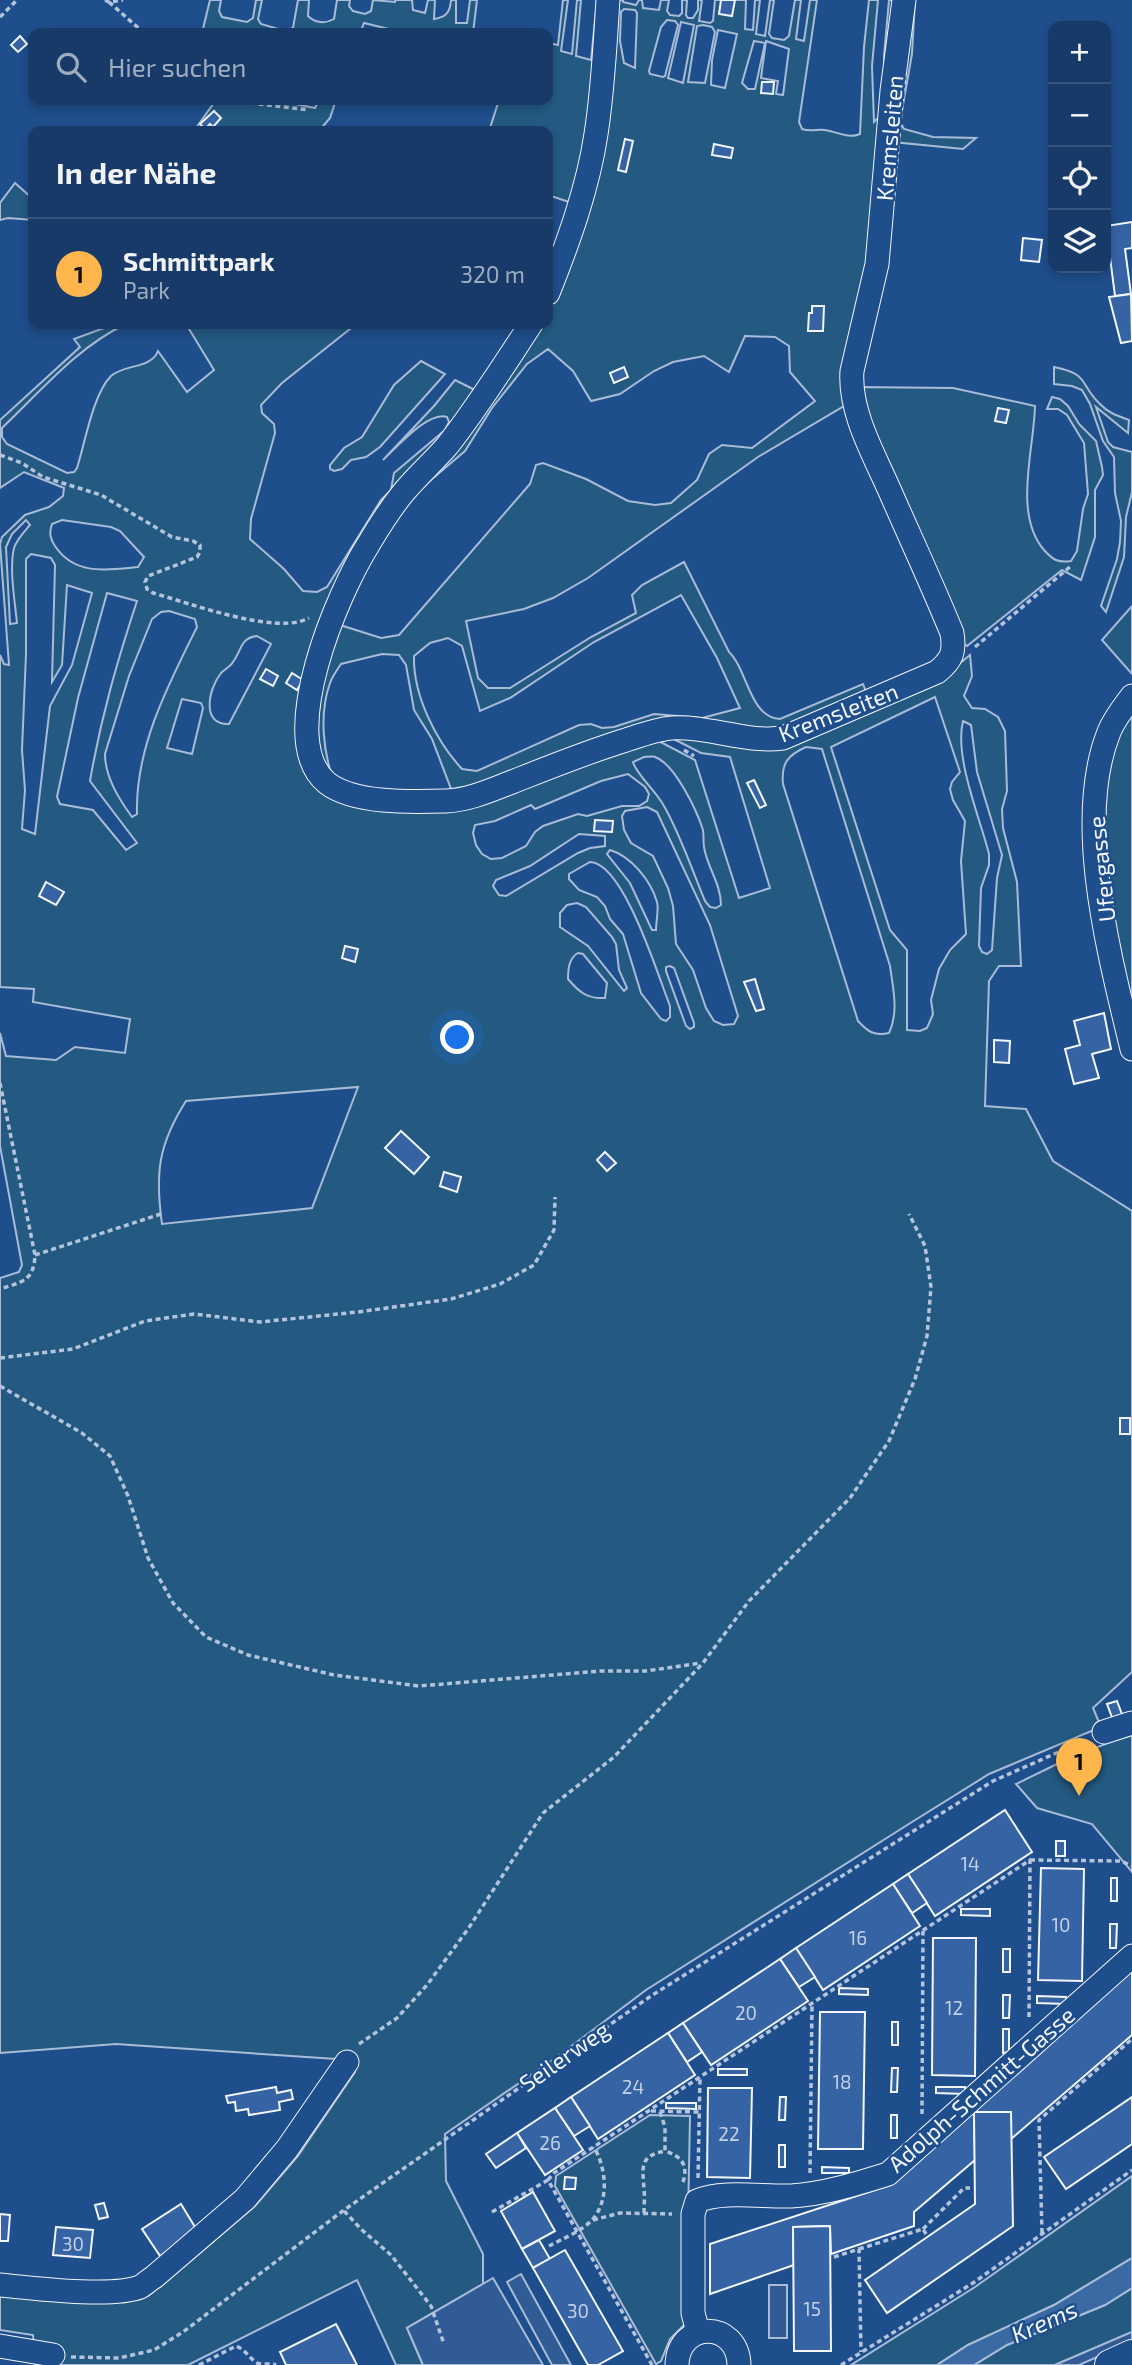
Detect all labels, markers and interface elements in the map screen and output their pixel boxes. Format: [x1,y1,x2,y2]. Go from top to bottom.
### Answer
map controls [1048,21,1111,273]
button: + [1048,21,1111,84]
search box [28,28,553,105]
icon: search [52,48,90,86]
text: Hier suchen [108,51,246,82]
street label: Kremsleiten [870,74,908,202]
button: − [1048,84,1111,147]
button: locate [1048,147,1111,210]
text: In der Nähe [56,154,217,190]
button: layers [1048,210,1111,273]
text: Schmittpark [123,245,275,276]
text: 1 [74,260,84,288]
text: 320 m [460,260,525,288]
text: Park [123,276,170,304]
street label: Kremsleiten [774,676,902,748]
street label: Ufergasse [1082,815,1120,923]
your location [440,1020,474,1054]
pin: 1 [1056,1738,1102,1796]
house number: 14 [960,1852,980,1875]
house number: 10 [1051,1913,1071,1936]
house number: 16 [849,1926,867,1949]
house number: 12 [945,1996,963,2019]
street label: Adolph-Schmitt-Gasse [882,2000,1080,2178]
house number: 20 [735,2001,757,2024]
street label: Seilerweg [514,2015,615,2097]
house number: 18 [832,2070,852,2093]
house number: 24 [622,2075,644,2098]
house number: 22 [718,2122,740,2145]
house number: 26 [539,2131,561,2154]
house number: 30 [62,2232,84,2255]
water label: Krems [1006,2294,1082,2348]
house number: 15 [803,2297,821,2320]
house number: 30 [567,2299,589,2322]

